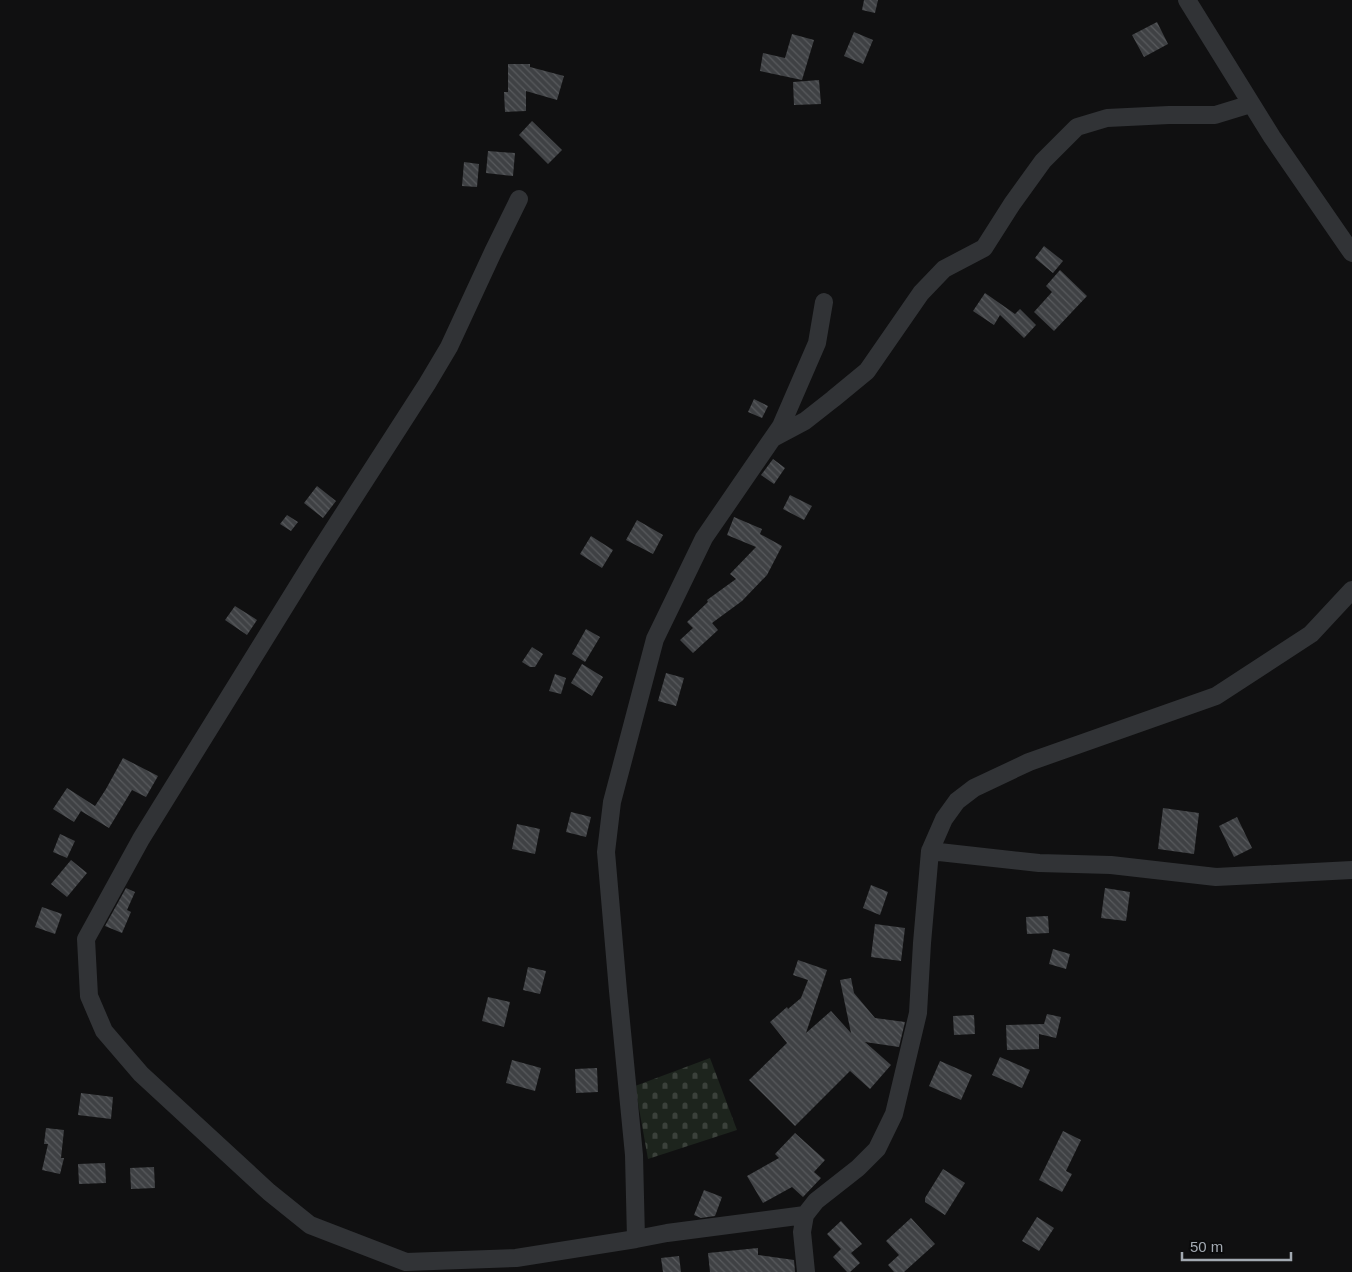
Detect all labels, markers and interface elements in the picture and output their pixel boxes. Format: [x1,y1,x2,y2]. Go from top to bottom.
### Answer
scale bar [1182,1230,1291,1262]
text: 50 m [1190,1238,1223,1255]

